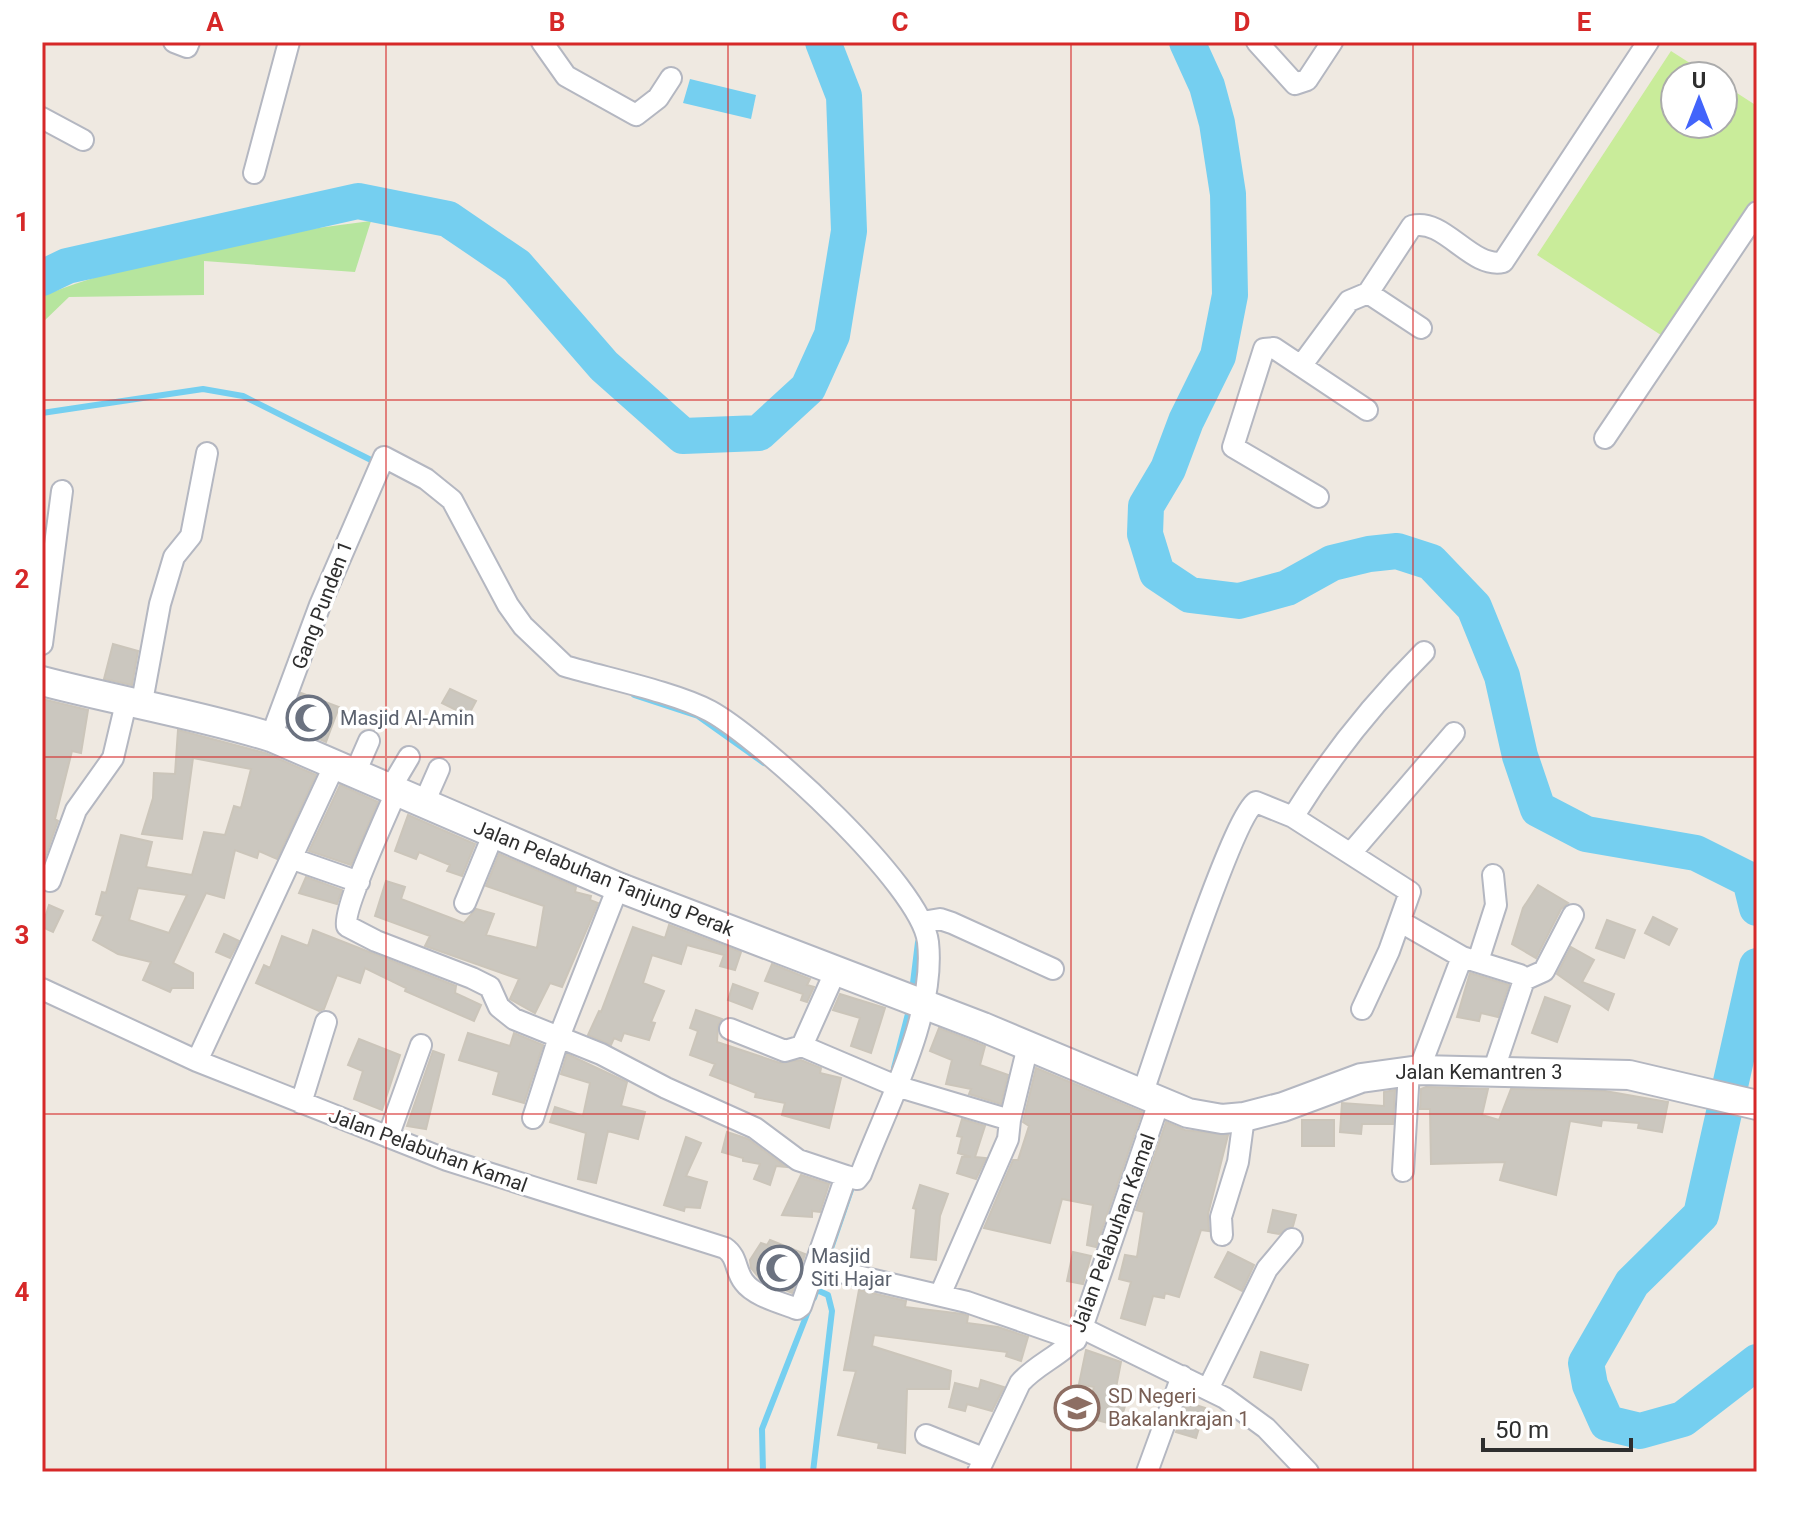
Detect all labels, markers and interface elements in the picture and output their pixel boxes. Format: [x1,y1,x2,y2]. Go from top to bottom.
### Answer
text: A [206,7,224,37]
text: B [549,7,565,37]
text: C [891,7,909,37]
text: D [1234,7,1250,37]
text: E [1577,7,1592,37]
north arrow [1659,60,1739,140]
text: U [1692,68,1706,93]
text: 1 [15,207,29,237]
street label: Gang Punden 1 [287,537,357,673]
text: 2 [15,564,29,594]
mosque icon: Masjid Al-Amin [285,694,333,742]
place label: Masjid Al-Amin [340,706,474,730]
street label: Jalan Pelabuhan Tanjung Perak [470,815,738,942]
text: 3 [15,920,29,950]
street label: Jalan Kemantren 3 [1395,1060,1563,1084]
street label: Jalan Pelabuhan Kamal [326,1103,530,1197]
street label: Jalan Pelabuhan Kamal [1066,1131,1160,1335]
mosque icon: Masjid Siti Hajar [756,1244,804,1292]
place label: Masjid Siti Hajar [811,1244,892,1291]
text: 4 [15,1277,30,1307]
school or university icon: SD Negeri Bakalankrajan 1 [1053,1384,1101,1432]
place label: SD Negeri Bakalankrajan 1 [1108,1384,1249,1431]
scale bar [1483,1402,1631,1452]
text: 50 m [1495,1416,1549,1444]

